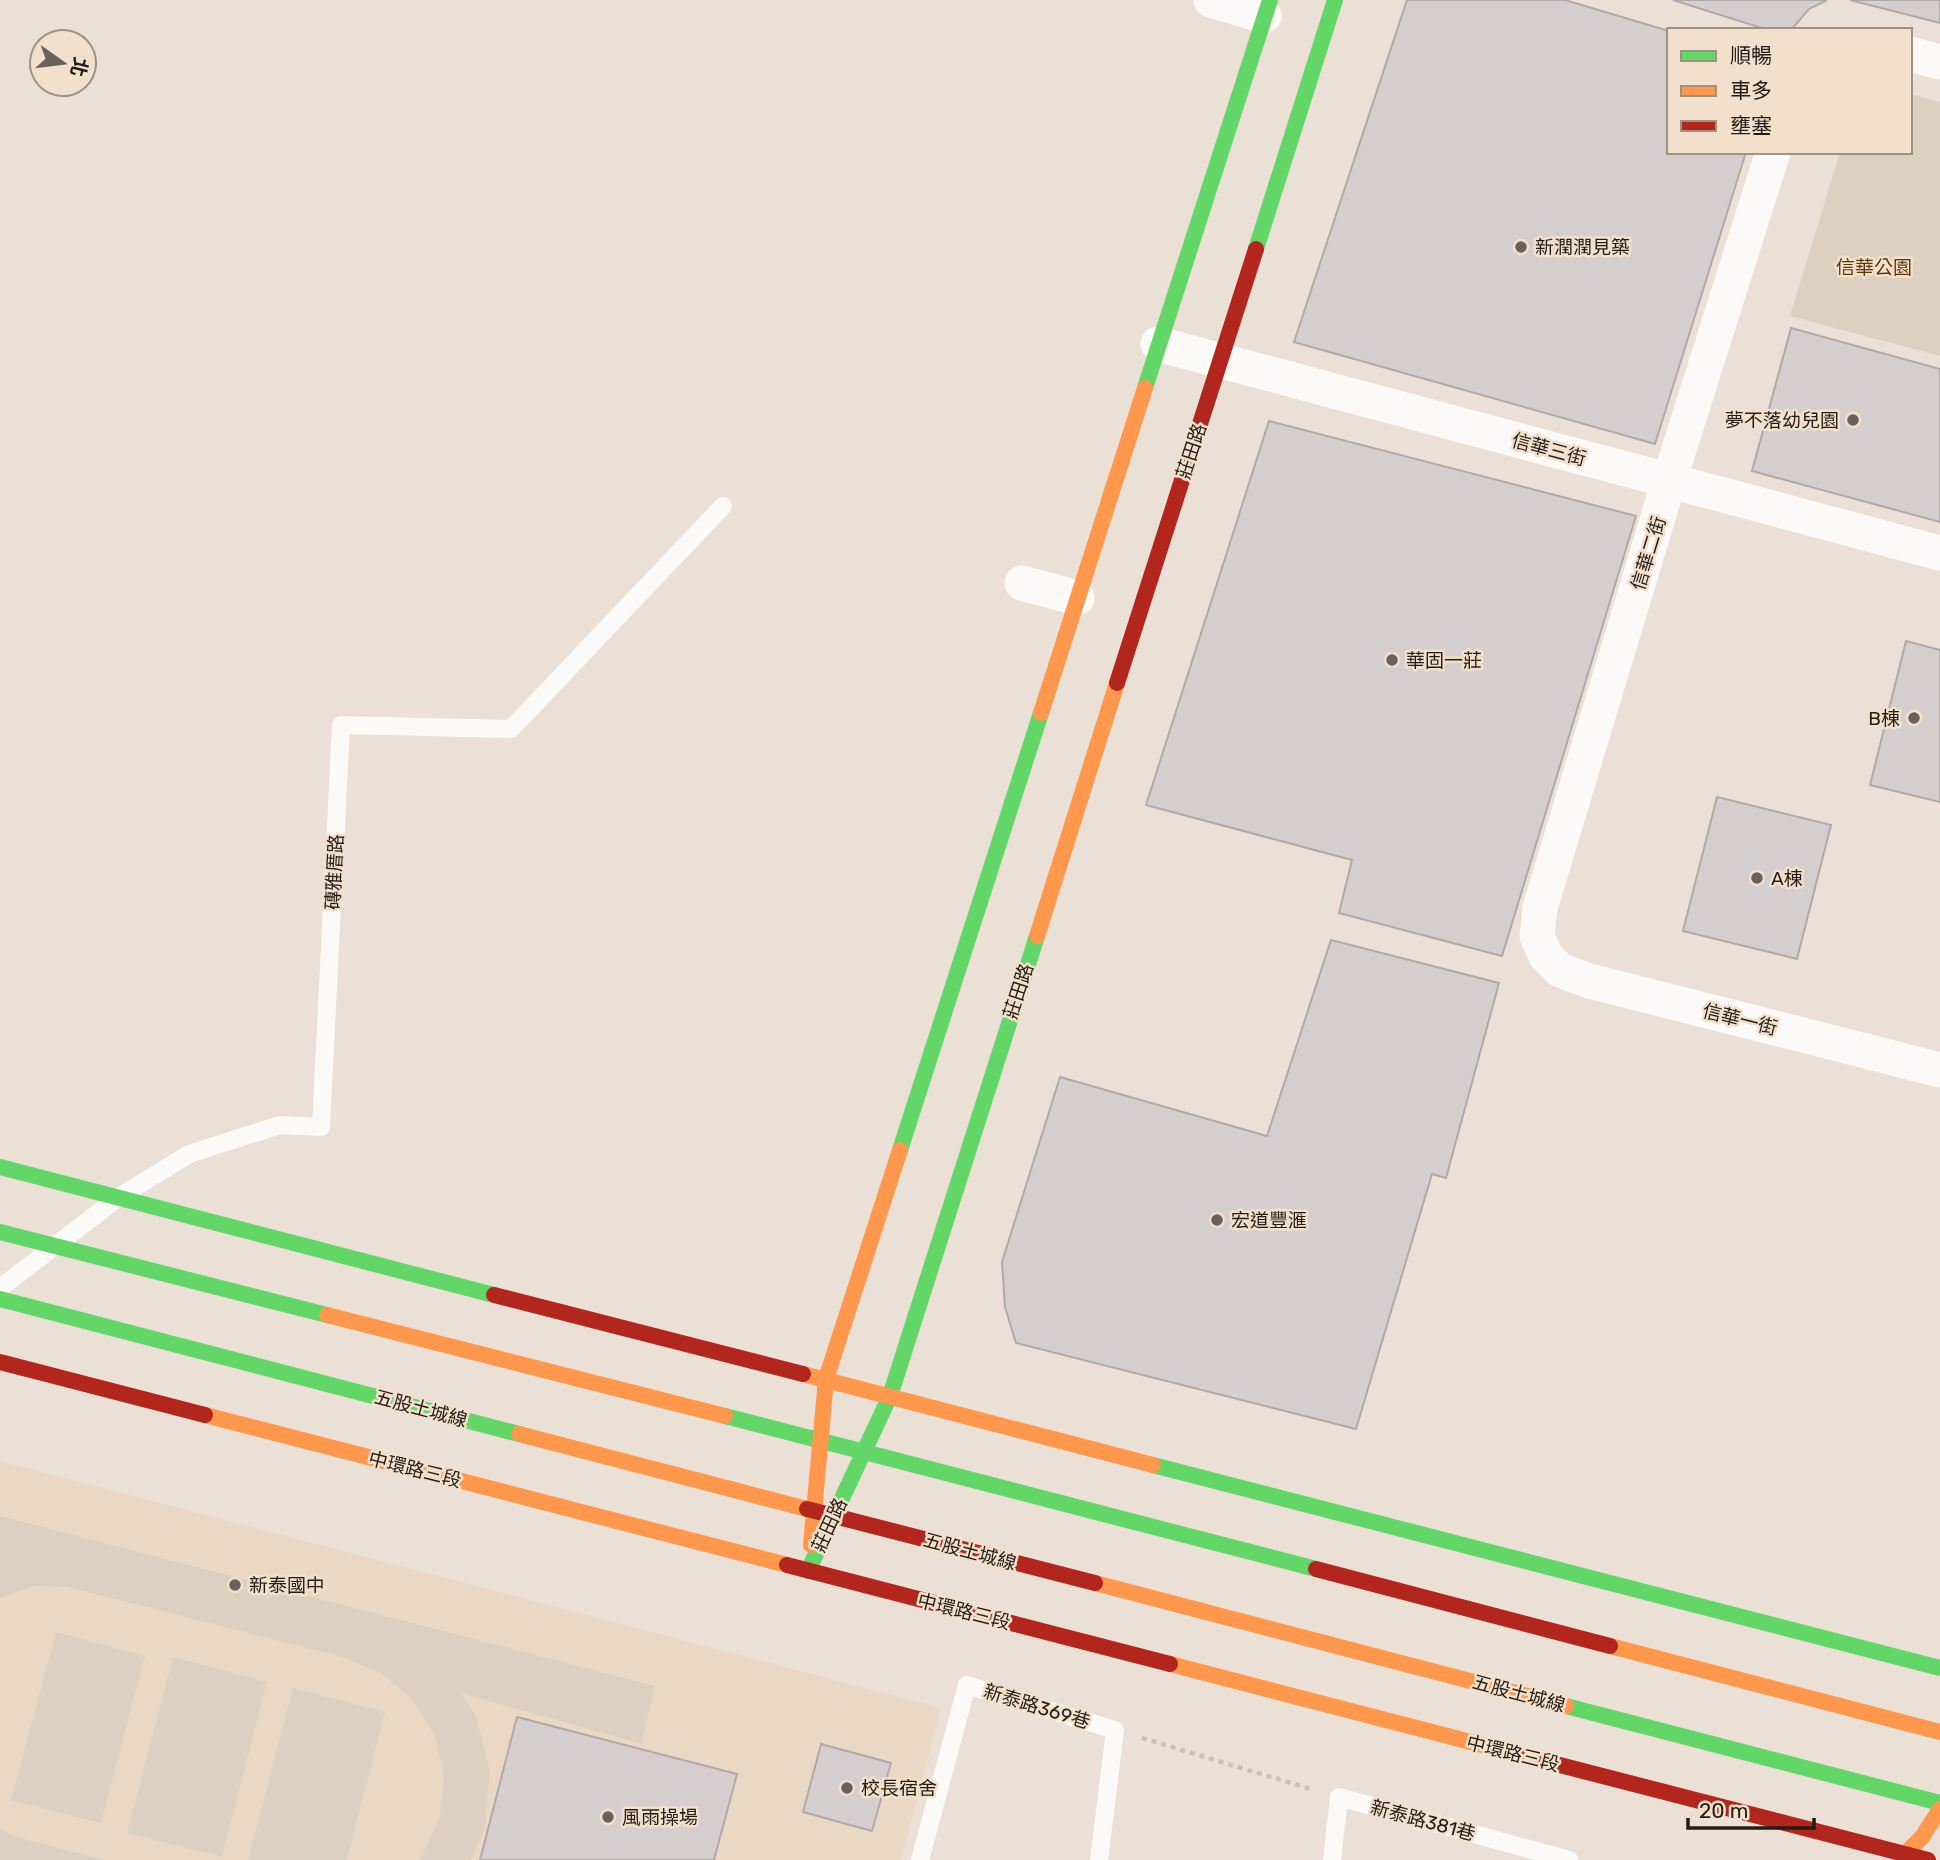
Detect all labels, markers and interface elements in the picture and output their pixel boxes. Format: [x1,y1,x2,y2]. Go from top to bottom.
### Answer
north arrow [28,28,98,98]
legend [1667,28,1912,154]
text: 順暢 [1730,43,1772,68]
text: 北 [66,55,92,79]
text: 車多 [1730,78,1772,103]
text: 壅塞 [1730,113,1772,138]
place label: 新潤潤見築 [1535,236,1630,259]
marker: 新潤潤見築 [1513,239,1529,255]
park label: 信華公園 [1836,256,1912,279]
place label: 夢不落幼兒園 [1725,409,1839,432]
marker: 夢不落幼兒園 [1845,412,1861,428]
street label: 莊田路 [1172,420,1211,482]
street label: 信華三街 [1509,429,1589,470]
street label: 信華二街 [1626,513,1671,593]
place label: 華固一莊 [1406,649,1482,672]
marker: 華固一莊 [1384,652,1400,668]
place label: B棟 [1868,707,1900,730]
marker: B棟 [1906,710,1922,726]
street label: 磚雅厝路 [321,833,348,911]
place label: A棟 [1771,867,1803,890]
marker: A棟 [1749,870,1765,886]
street label: 莊田路 [999,960,1038,1022]
street label: 信華一街 [1700,999,1780,1040]
place label: 宏道豐滙 [1231,1209,1307,1232]
marker: 宏道豐滙 [1209,1212,1225,1228]
street label: 五股土城線 [372,1385,470,1432]
street label: 中環路三段 [366,1447,464,1492]
street label: 莊田路 [807,1495,852,1556]
street label: 五股土城線 [921,1528,1019,1575]
place label: 新泰國中 [249,1574,325,1597]
marker: 新泰國中 [227,1577,243,1593]
street label: 中環路三段 [915,1589,1013,1634]
street label: 五股土城線 [1470,1670,1568,1717]
street label: 新泰路369巷 [981,1679,1093,1734]
street label: 中環路三段 [1464,1731,1562,1776]
place label: 校長宿舍 [861,1777,937,1800]
marker: 校長宿舍 [839,1780,855,1796]
scale bar [1688,1786,1814,1830]
street label: 新泰路381巷 [1368,1795,1478,1846]
text: 20 m [1699,1798,1748,1823]
place label: 風雨操場 [622,1806,698,1829]
marker: 風雨操場 [600,1809,616,1825]

